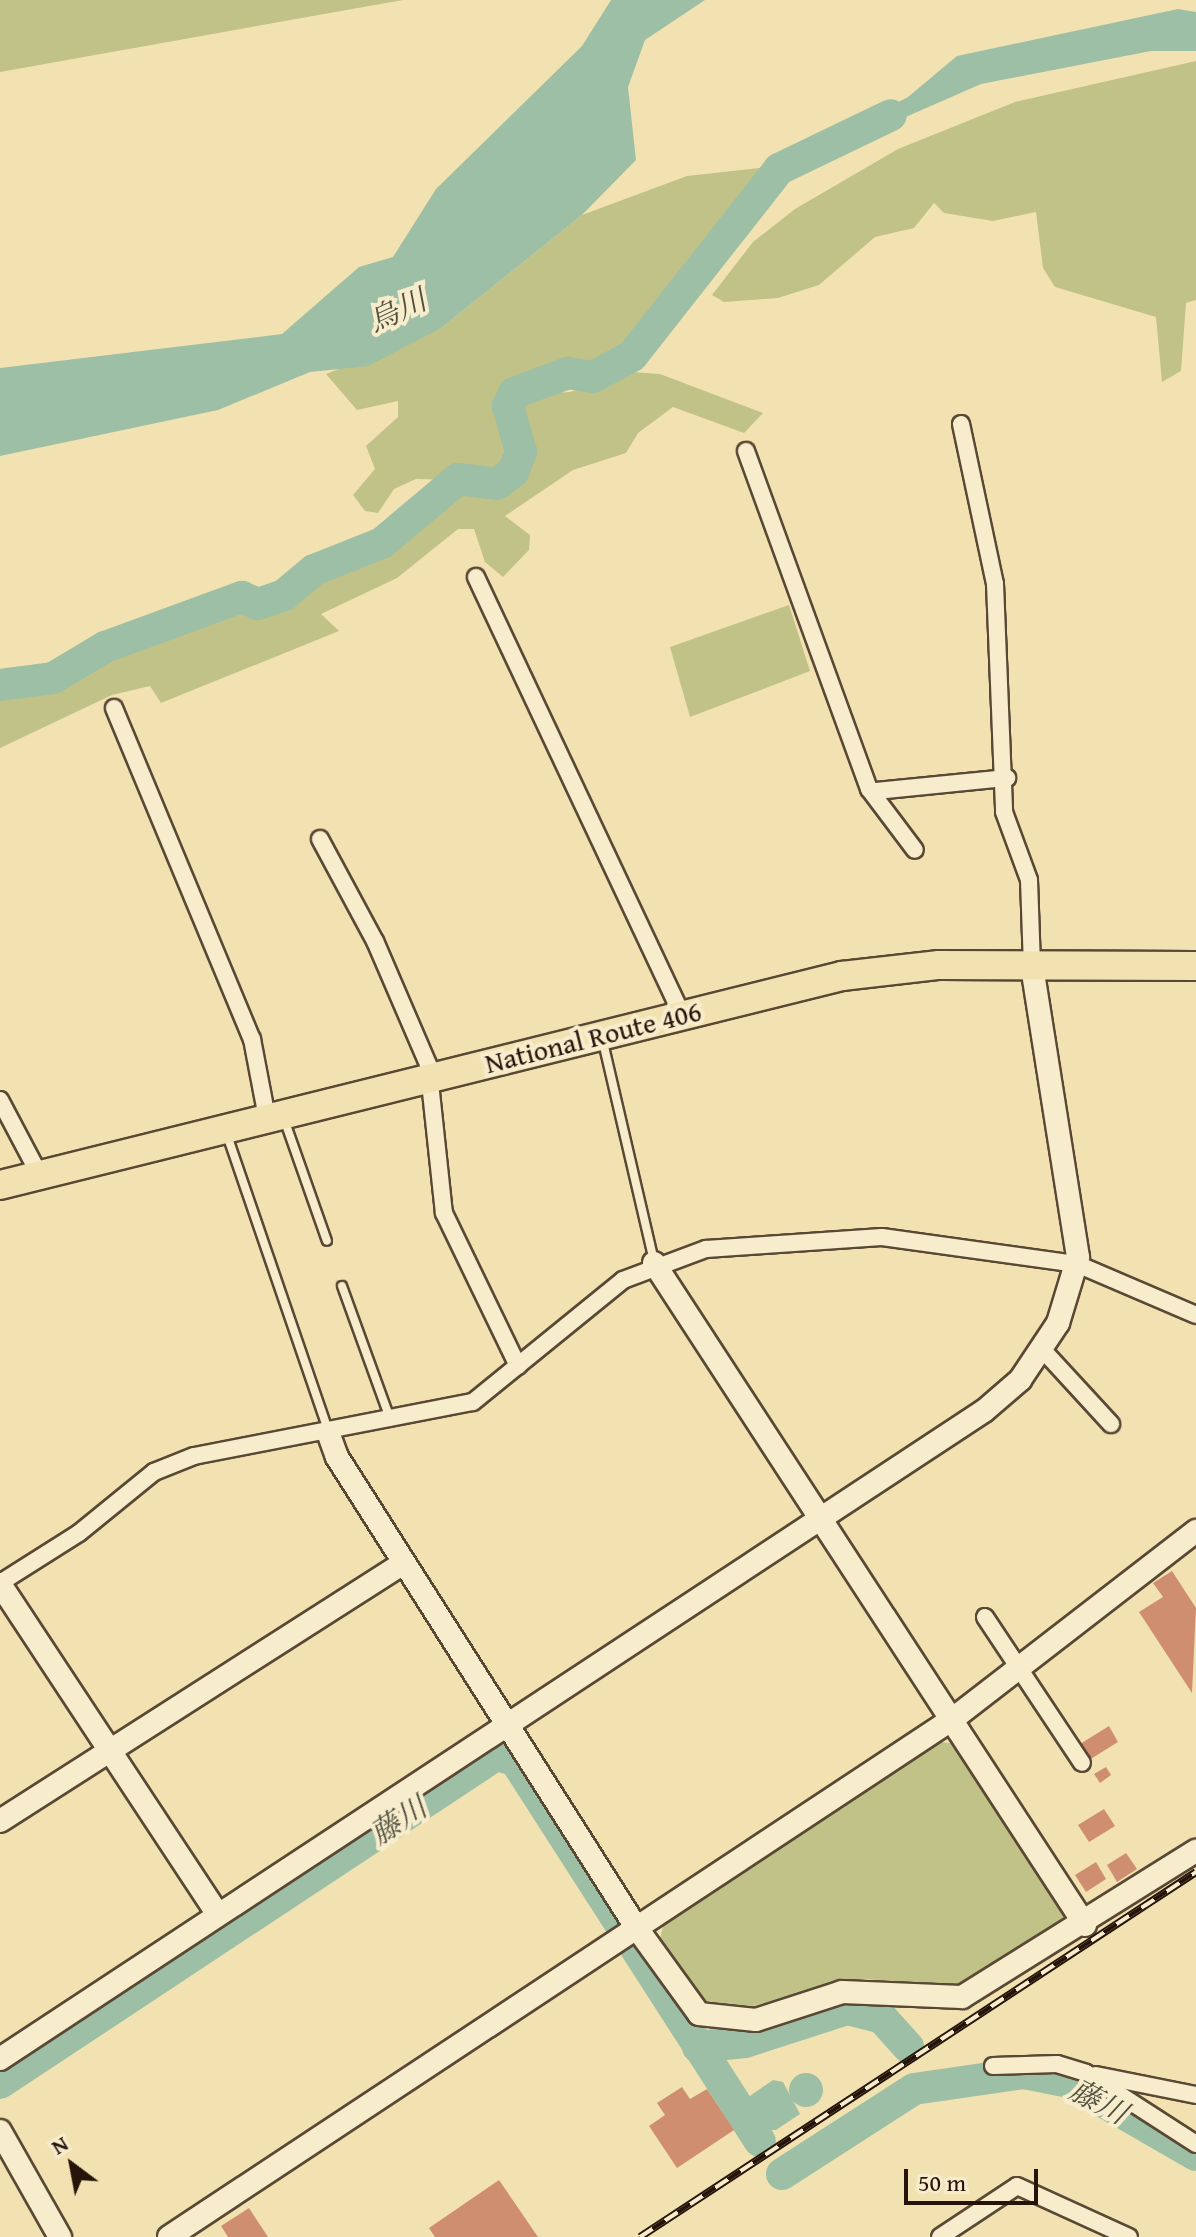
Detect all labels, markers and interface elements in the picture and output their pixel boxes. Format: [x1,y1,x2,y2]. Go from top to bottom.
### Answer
water label: 烏川 [362,281,432,339]
street label: National Route 406 [481,994,705,1080]
water label: 藤川 [363,1789,433,1851]
water label: 藤川 [1064,2071,1134,2131]
north arrow [32,2125,112,2205]
text: N [45,2127,74,2162]
scale bar [908,2153,1042,2203]
text: 50 m [918,2165,966,2200]

